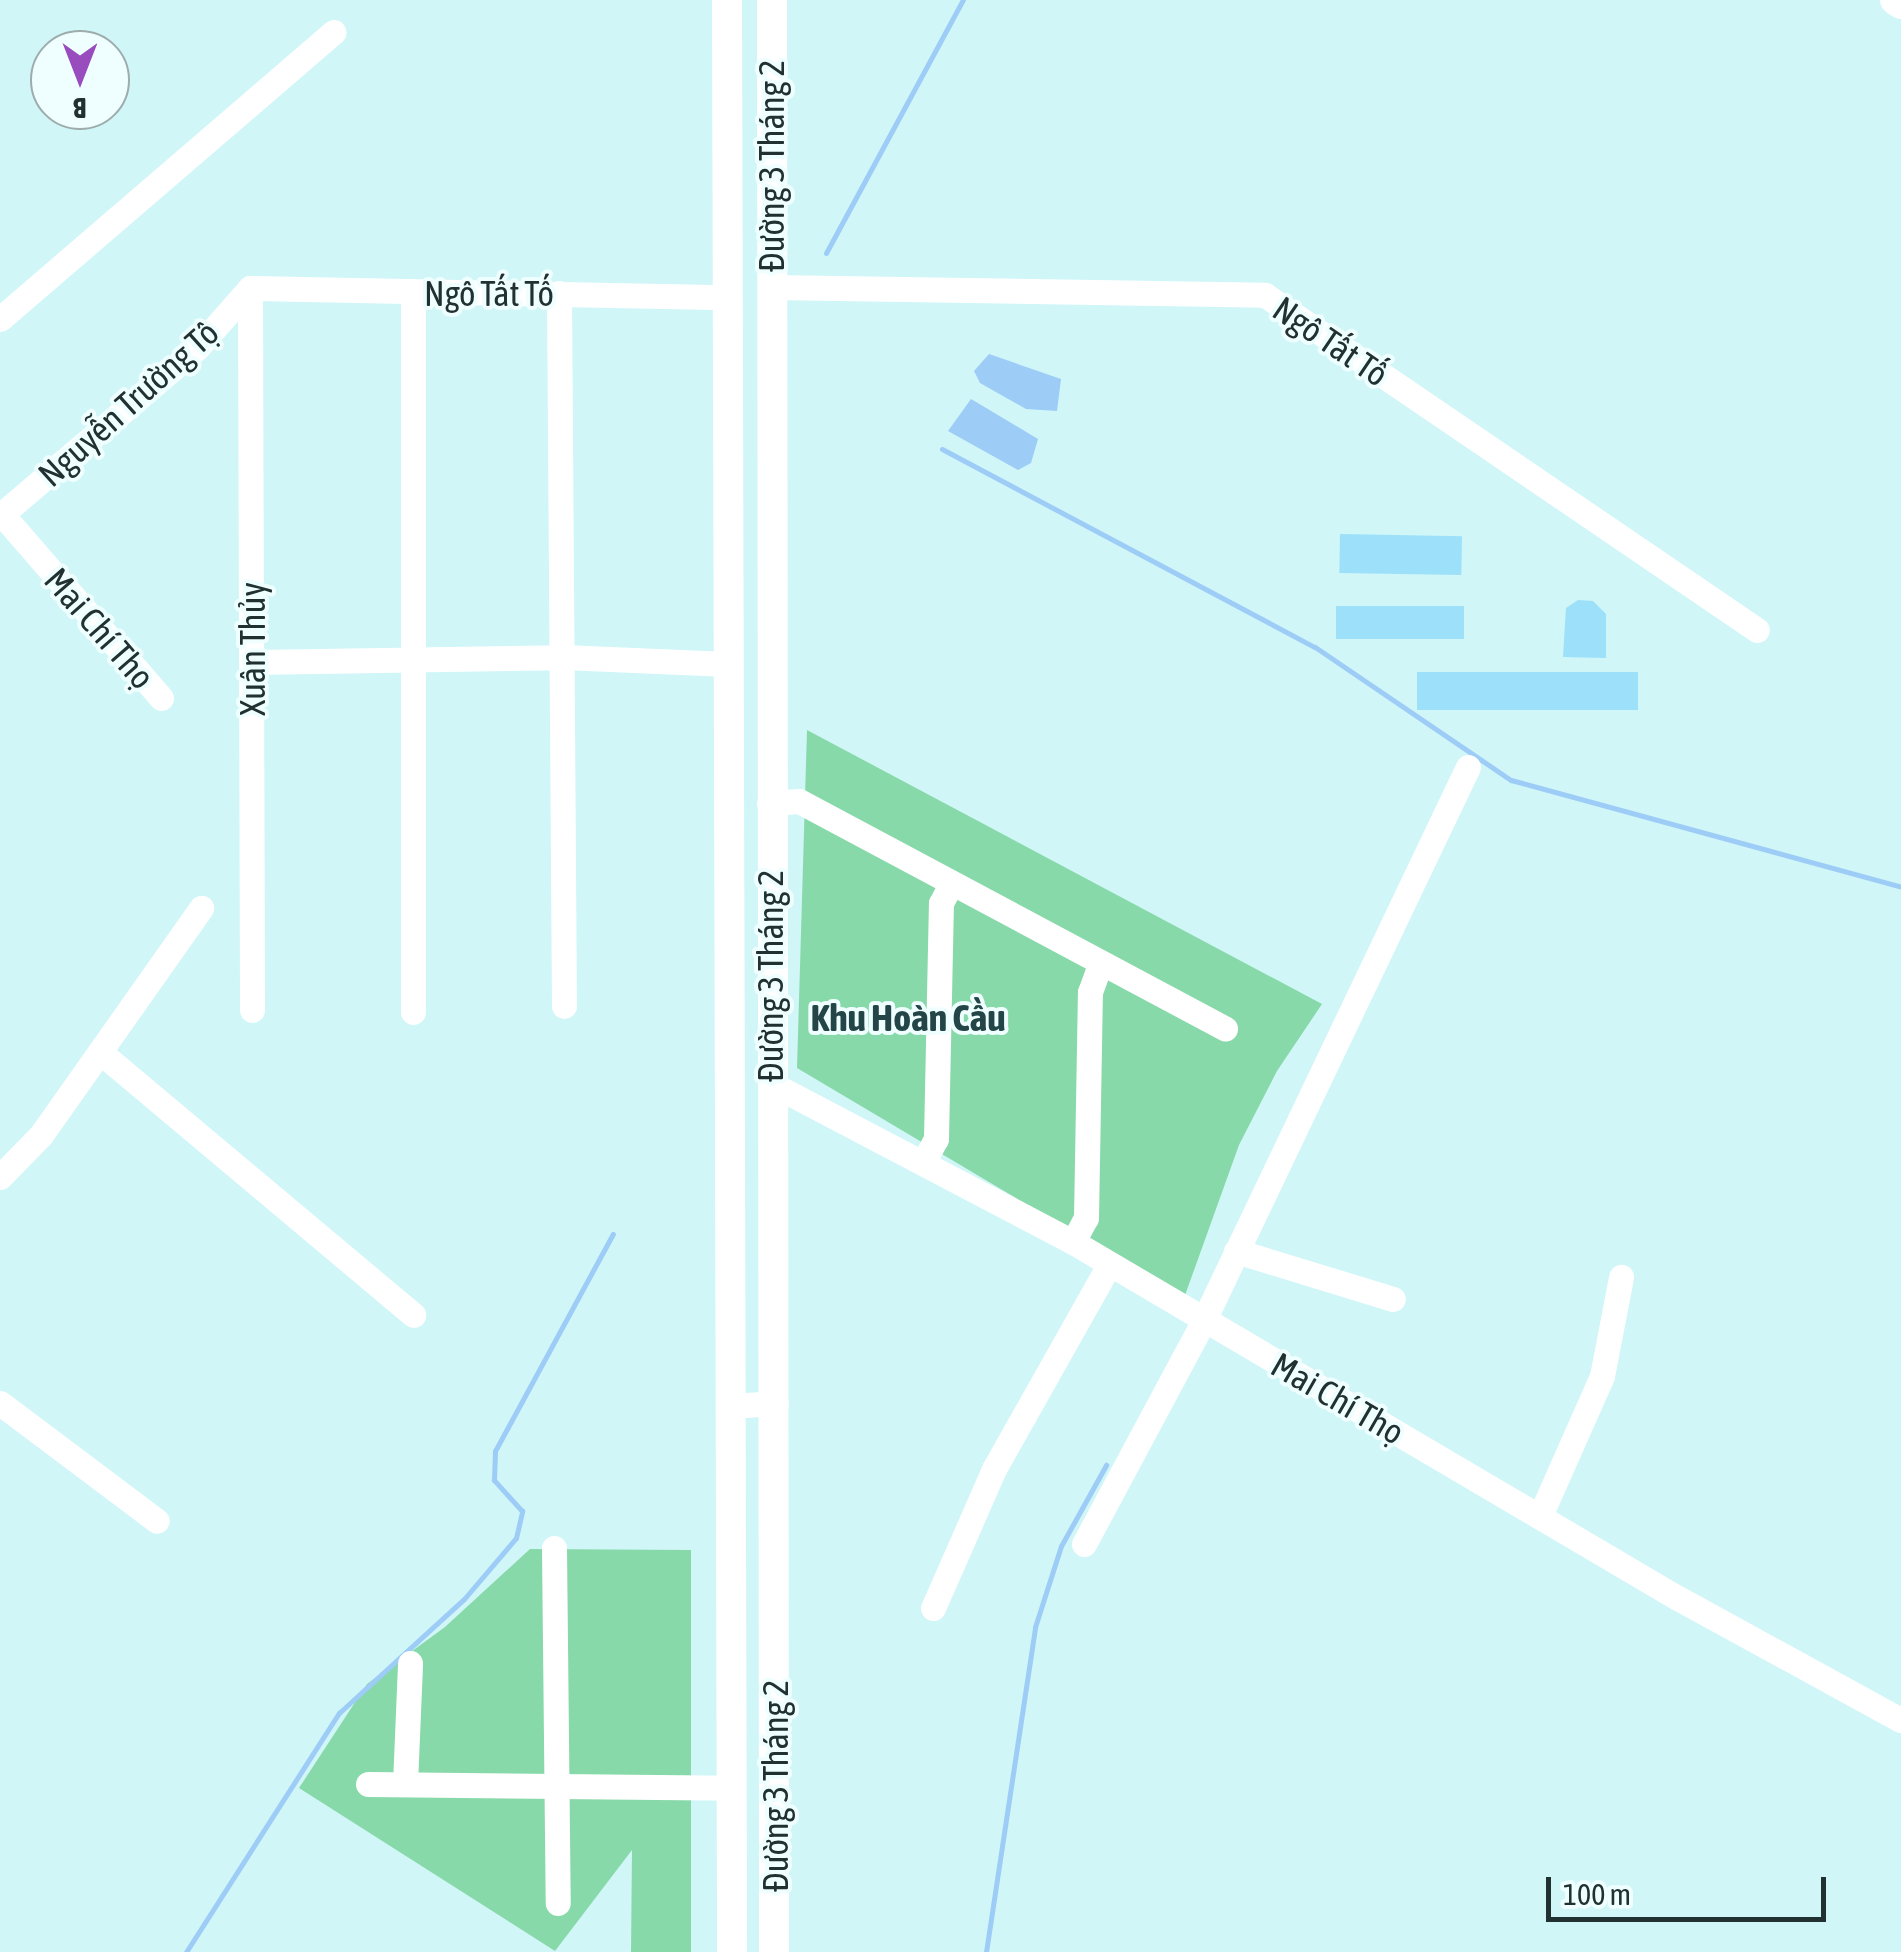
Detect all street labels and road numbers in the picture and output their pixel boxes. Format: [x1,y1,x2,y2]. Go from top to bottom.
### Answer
street label: Đường 3 Tháng 2 [750,60,792,272]
street label: Ngô Tất Tố [424,272,554,314]
street label: Ngô Tất Tố [1265,287,1397,395]
street label: Nguyễn Trường Tộ [29,311,227,495]
street label: Mai Chí Thọ [36,559,164,697]
street label: Xuân Thủy [231,582,273,716]
street label: Đường 3 Tháng 2 [749,870,791,1082]
street label: Mai Chí Thọ [1264,1343,1412,1453]
street label: Đường 3 Tháng 2 [754,1680,796,1892]

